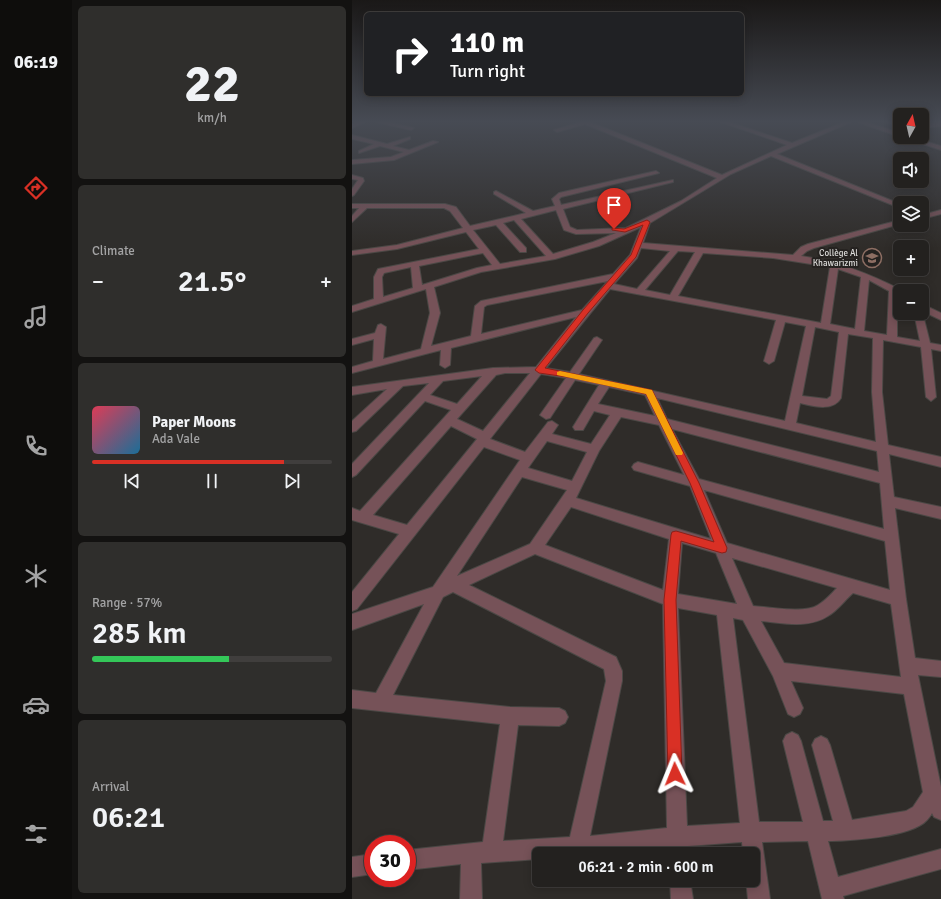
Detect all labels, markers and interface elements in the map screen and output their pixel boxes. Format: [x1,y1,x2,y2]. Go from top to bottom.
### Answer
text: 110 m [450,26,524,60]
icon: right [384,28,436,80]
text: 06:19 [14,51,58,73]
text: 22 [184,52,240,116]
text: Turn right [450,60,525,82]
north arrow [893,108,929,144]
map controls [893,108,929,320]
text: km/h [197,110,227,126]
button: sound [893,152,929,188]
icon: directions [22,174,50,202]
pin [597,188,631,229]
icon: arrive [603,194,625,216]
button: layers [893,196,929,232]
button: + [893,240,929,276]
text: Climate [92,243,135,259]
school or university icon: Collège Al Khawarizmi [861,247,883,269]
place label: Collège Al Khawarizmi [813,248,858,269]
text: 21.5° [178,263,246,300]
text: − [92,268,104,295]
text: + [320,268,332,295]
button: − [893,284,929,320]
icon: music [22,303,50,331]
text: Paper Moons [152,413,236,431]
text: Ada Vale [152,431,200,447]
icon: phone [22,432,50,460]
icon: previous [121,470,143,492]
icon: pause [201,470,223,492]
icon: next [281,470,303,492]
icon: climate [22,562,50,590]
text: Range · 57% [92,595,162,611]
text: 285 km [92,615,187,652]
icon: car [22,691,50,719]
position arrow [654,753,696,795]
text: Arrival [92,779,129,795]
text: 06:21 [92,799,165,836]
icon: filters [22,820,50,848]
speed limit sign: 30 [364,835,416,887]
text: 06:21 · 2 min · 600 m [579,858,713,876]

